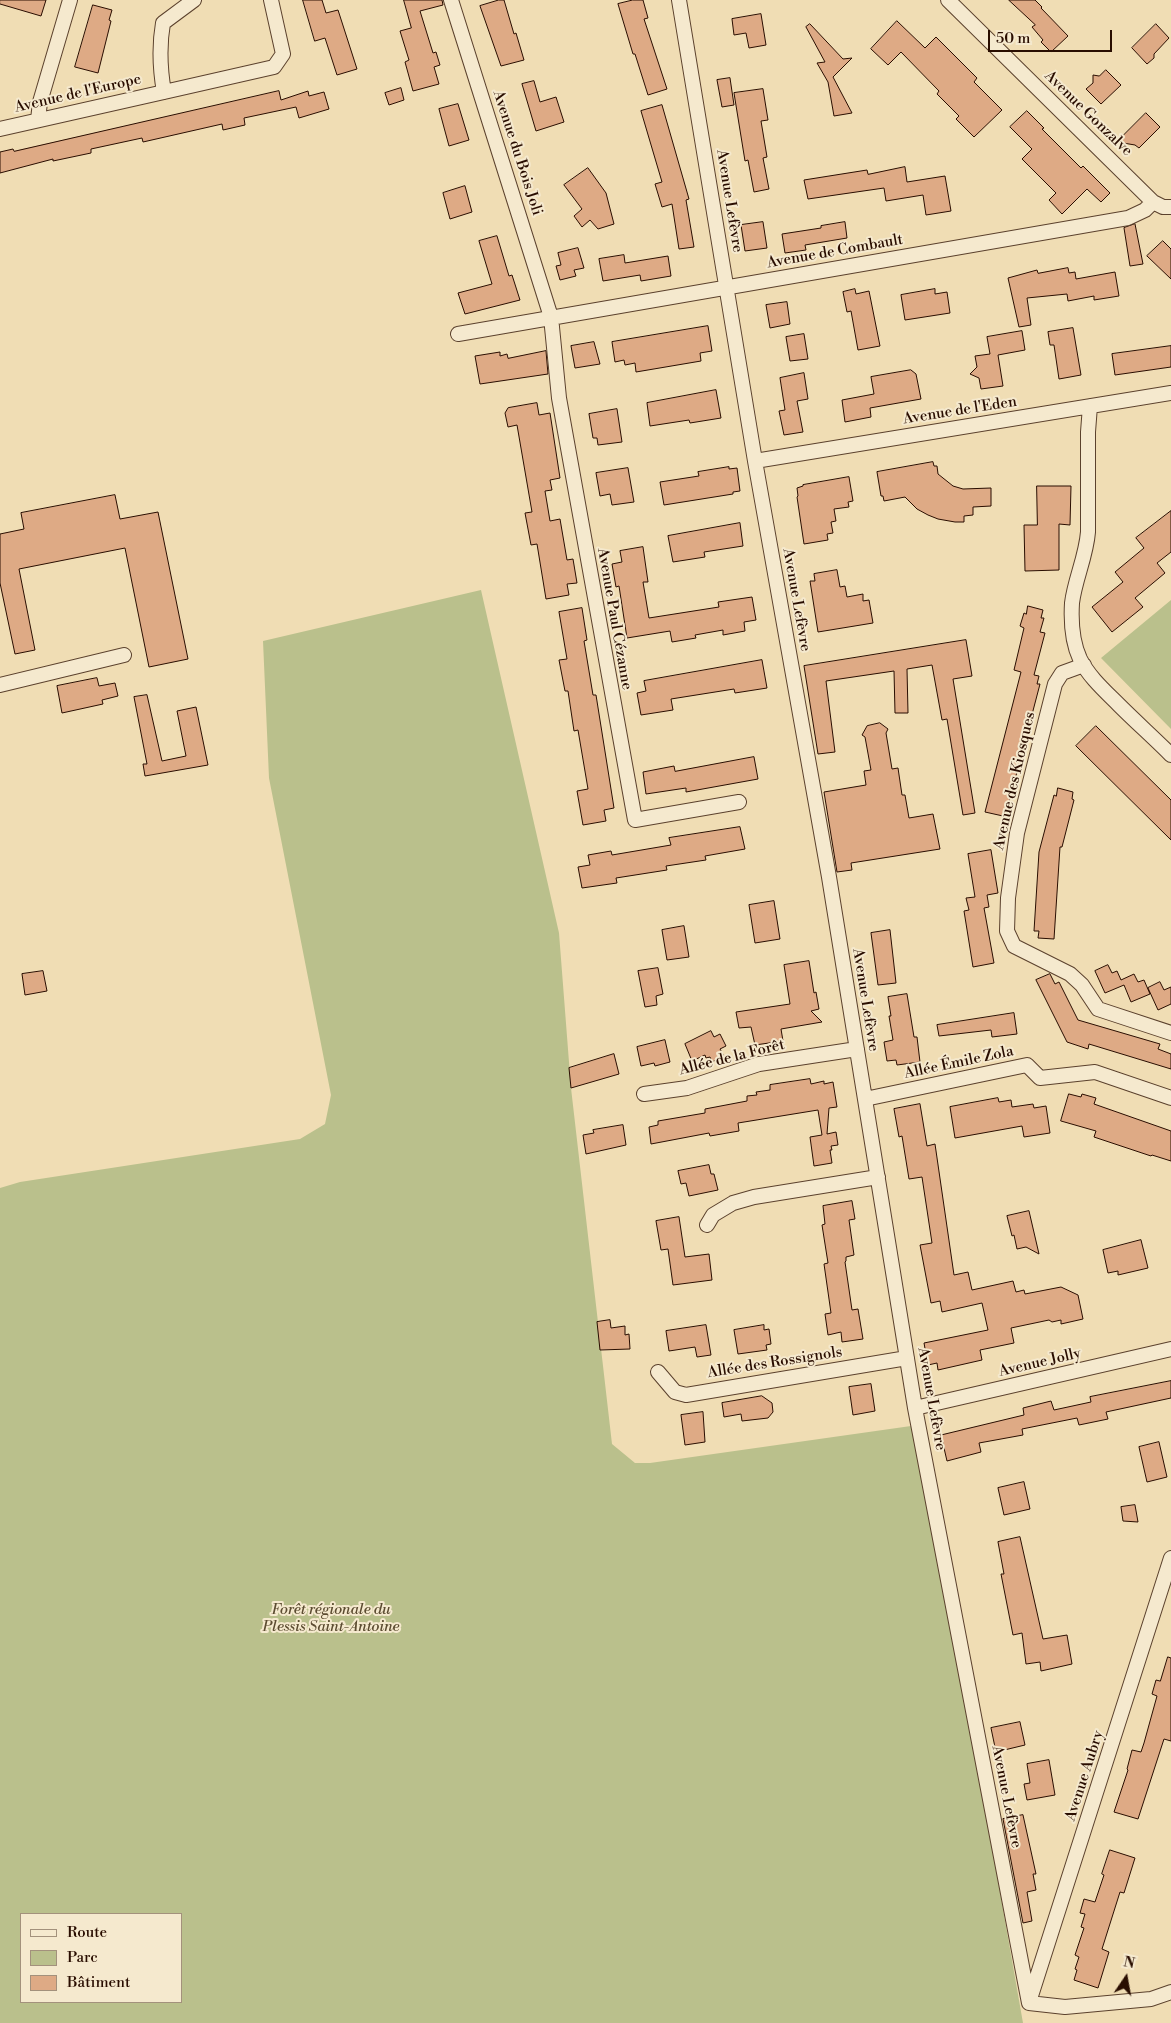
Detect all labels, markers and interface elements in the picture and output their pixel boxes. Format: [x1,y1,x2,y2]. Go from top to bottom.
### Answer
scale bar [991,20,1115,52]
text: 50 m [996,29,1030,48]
street label: Avenue Gonzalve [1040,68,1136,160]
street label: Avenue de l'Europe [13,71,143,117]
street label: Avenue du Bois Joli [488,88,546,218]
street label: Avenue Lefèvre [712,148,746,254]
street label: Avenue de Combault [765,231,905,273]
street label: Avenue de l'Eden [902,393,1018,429]
street label: Avenue Paul Cézanne [593,547,635,691]
street label: Avenue Lefèvre [778,547,814,653]
street label: Avenue des Kiosques [990,710,1040,852]
street label: Avenue Lefèvre [848,947,882,1053]
street label: Allée de la Forêt [677,1036,787,1080]
street label: Allée Émile Zola [903,1043,1015,1083]
street label: Allée des Rossignols [706,1343,844,1383]
street label: Avenue Jolly [997,1345,1083,1381]
street label: Avenue Lefèvre [913,1346,949,1452]
park label: Forêt régionale du Plessis Saint-Antoine [262,1601,400,1636]
street label: Avenue Aubry [1062,1728,1108,1824]
street label: Avenue Lefèvre [987,1744,1025,1850]
legend [20,1913,182,2003]
text: Route [67,1923,107,1942]
text: Parc [67,1948,98,1967]
north arrow [1101,1953,1151,2003]
text: N [1122,1953,1136,1973]
text: Bâtiment [67,1973,130,1992]

